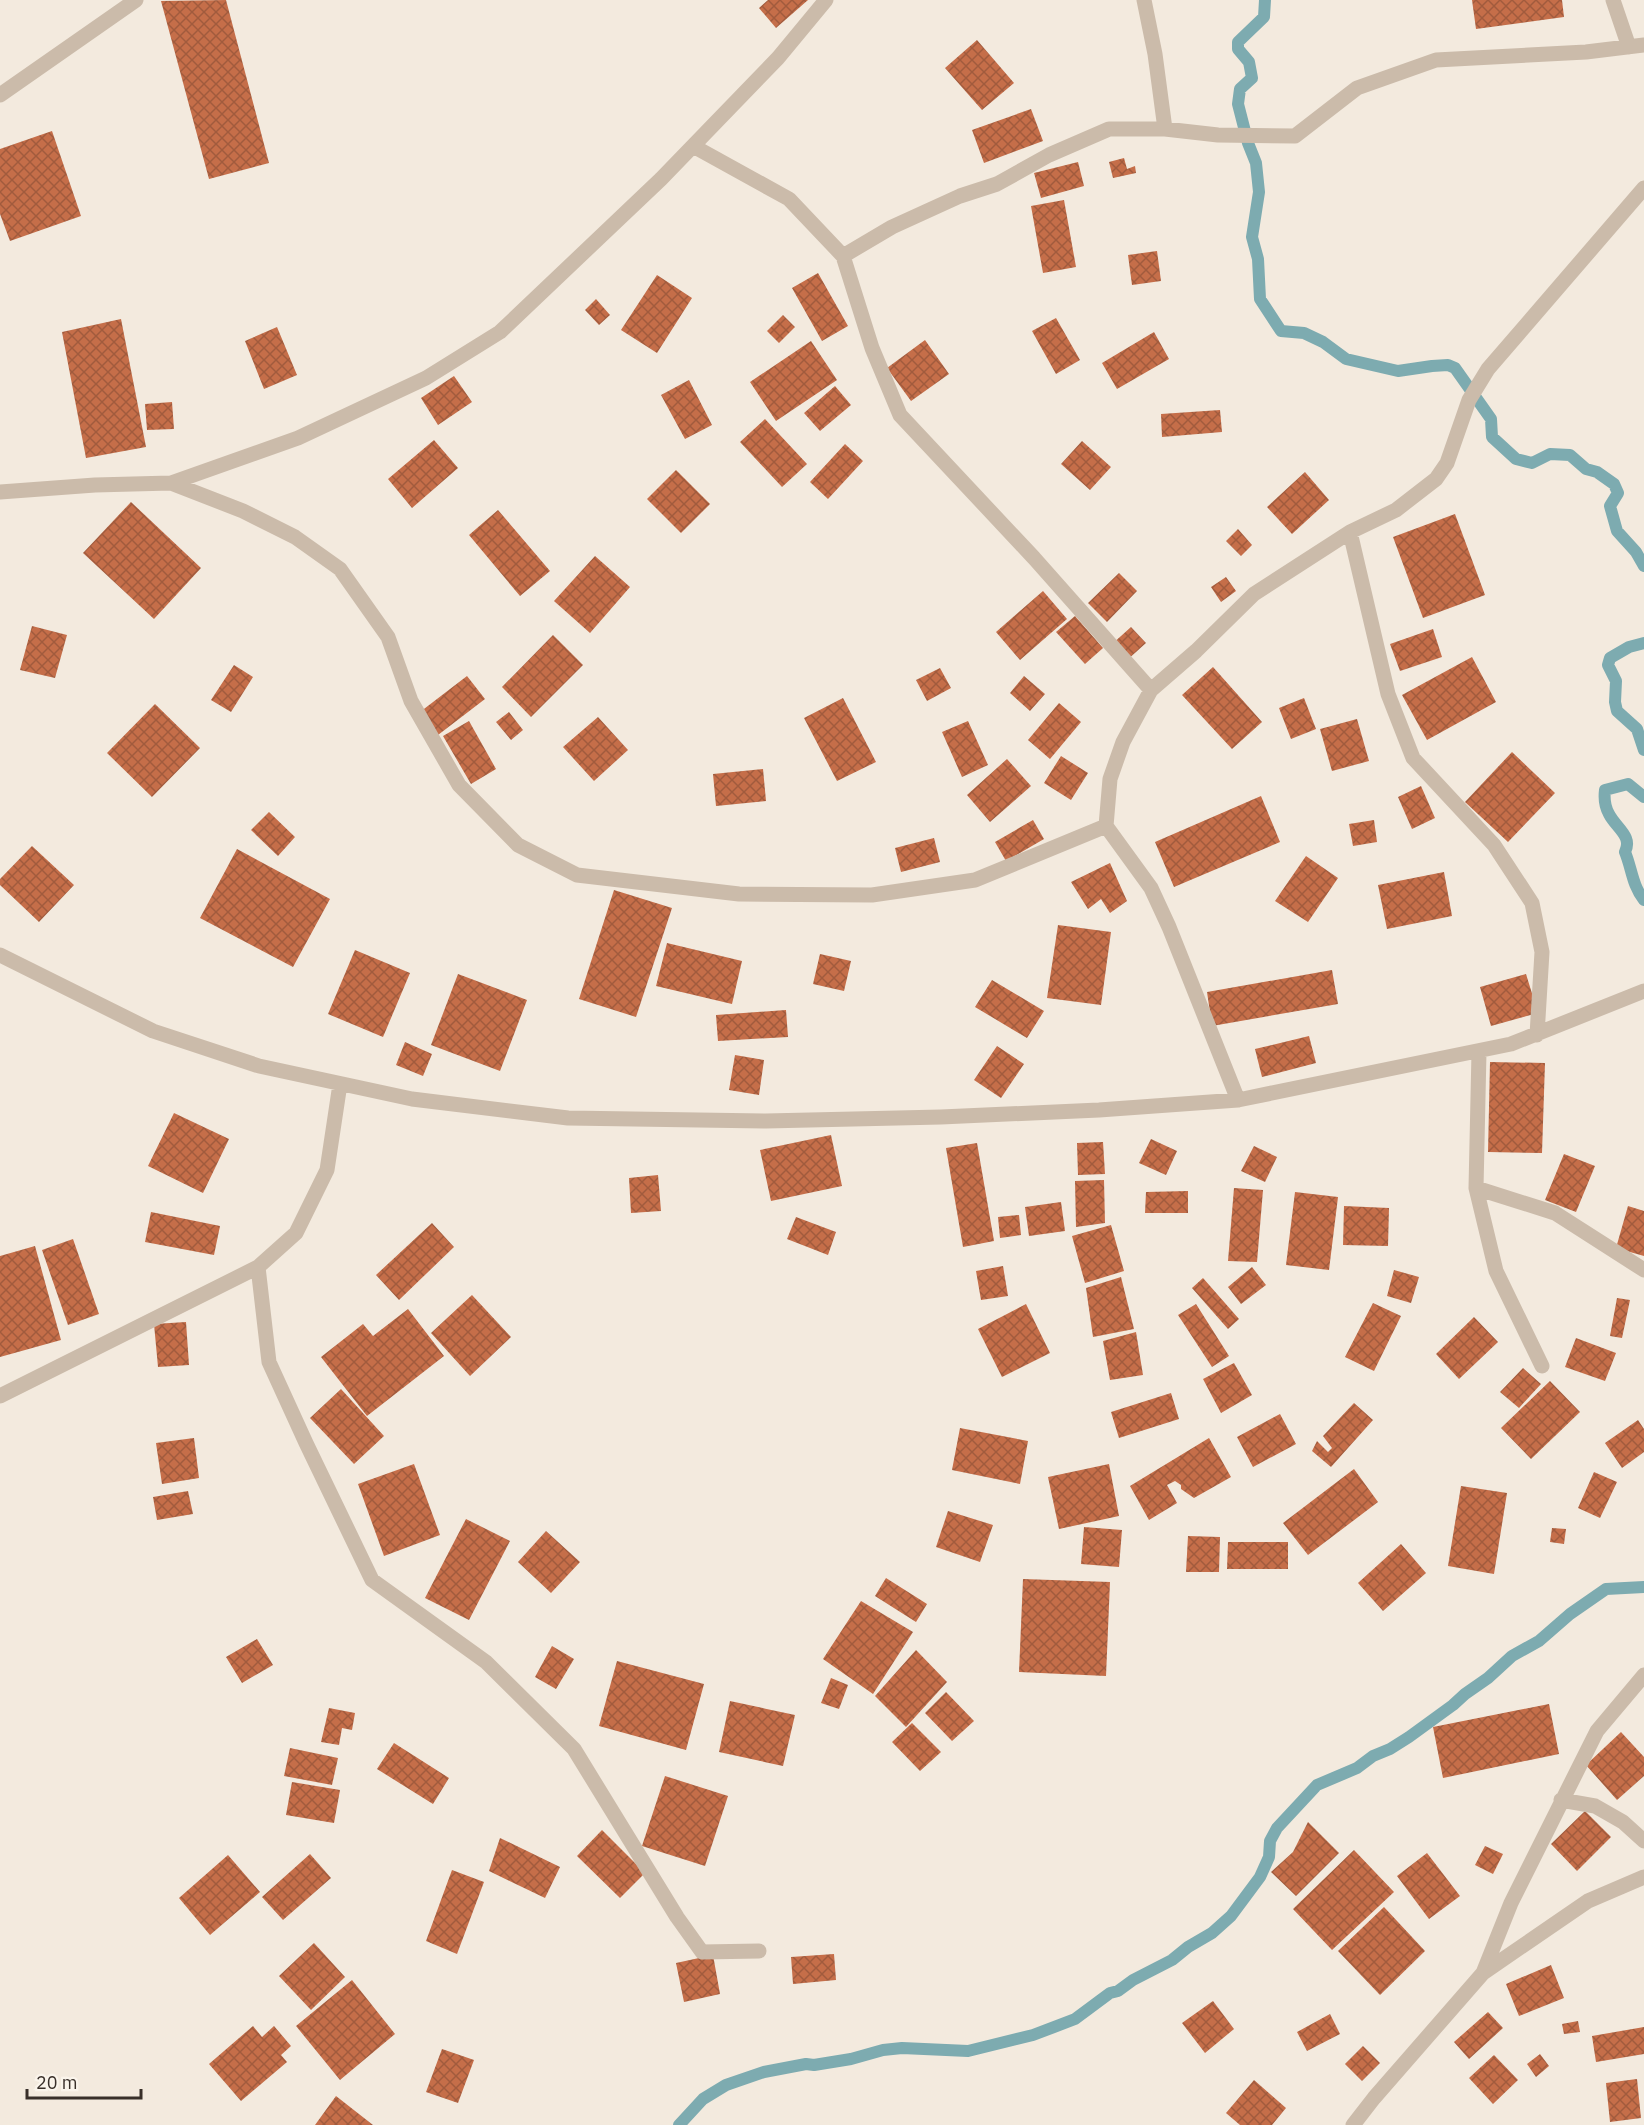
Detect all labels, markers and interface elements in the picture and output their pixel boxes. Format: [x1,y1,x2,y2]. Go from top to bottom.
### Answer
scale bar [27,2062,141,2100]
text: 20 m [36,2071,78,2094]

